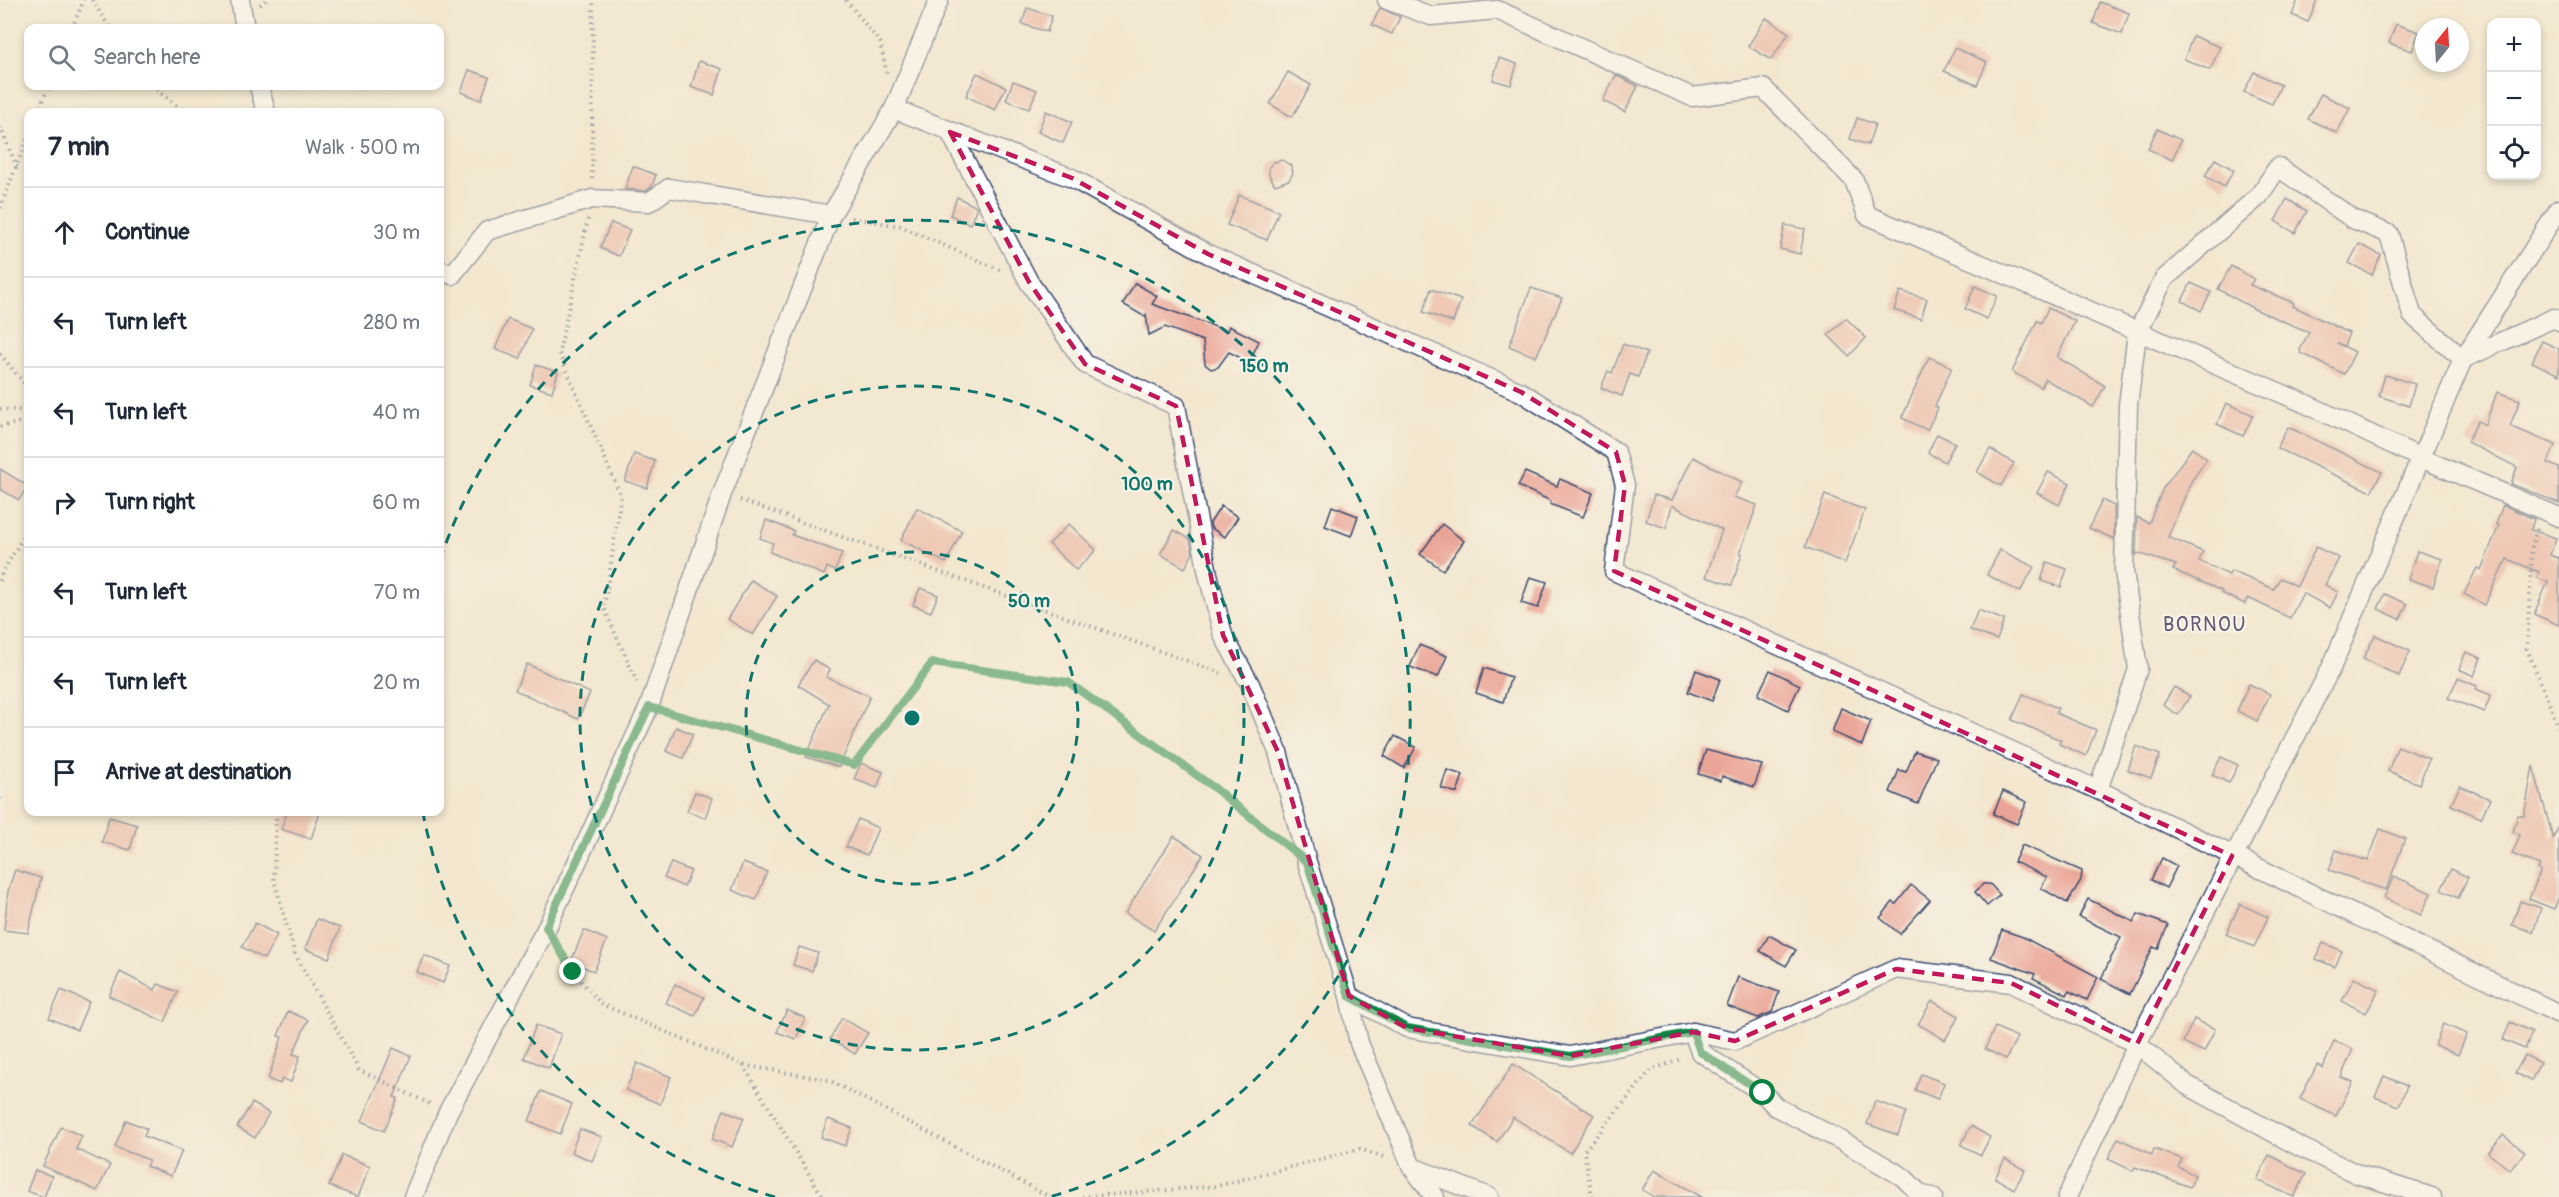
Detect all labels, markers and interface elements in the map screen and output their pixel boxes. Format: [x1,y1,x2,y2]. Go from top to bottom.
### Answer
north arrow [2415,18,2469,72]
map controls [2487,18,2541,180]
button: + [2487,18,2541,72]
search box [24,24,444,90]
icon: search [45,41,78,74]
text: Search here [93,43,200,71]
button: − [2487,72,2541,126]
button: locate [2487,126,2541,180]
text: 7 min [48,131,110,163]
text: Walk · 500 m [305,135,420,160]
icon: ahead [48,216,81,249]
text: Continue [105,218,189,246]
text: 30 m [373,220,420,245]
icon: left [48,306,81,339]
text: Turn left [105,308,187,336]
text: 280 m [363,310,420,335]
text: 150 m [1240,355,1289,378]
icon: left [48,396,81,429]
text: Turn left [105,398,187,426]
text: 40 m [373,400,420,425]
text: 100 m [1121,473,1173,496]
icon: right [48,486,81,519]
text: Turn right [105,488,195,516]
text: 60 m [373,490,420,515]
icon: left [48,576,81,609]
text: Turn left [105,578,187,606]
text: 70 m [374,580,420,605]
text: 50 m [1008,590,1050,613]
district label: BORNOU [2163,612,2247,637]
icon: left [48,666,81,699]
text: Turn left [105,668,187,696]
text: 20 m [373,670,420,695]
centre of rings [902,708,922,728]
icon: arrive [48,756,81,789]
text: Arrive at destination [105,758,291,786]
route end [559,958,585,984]
route start [1749,1079,1775,1105]

